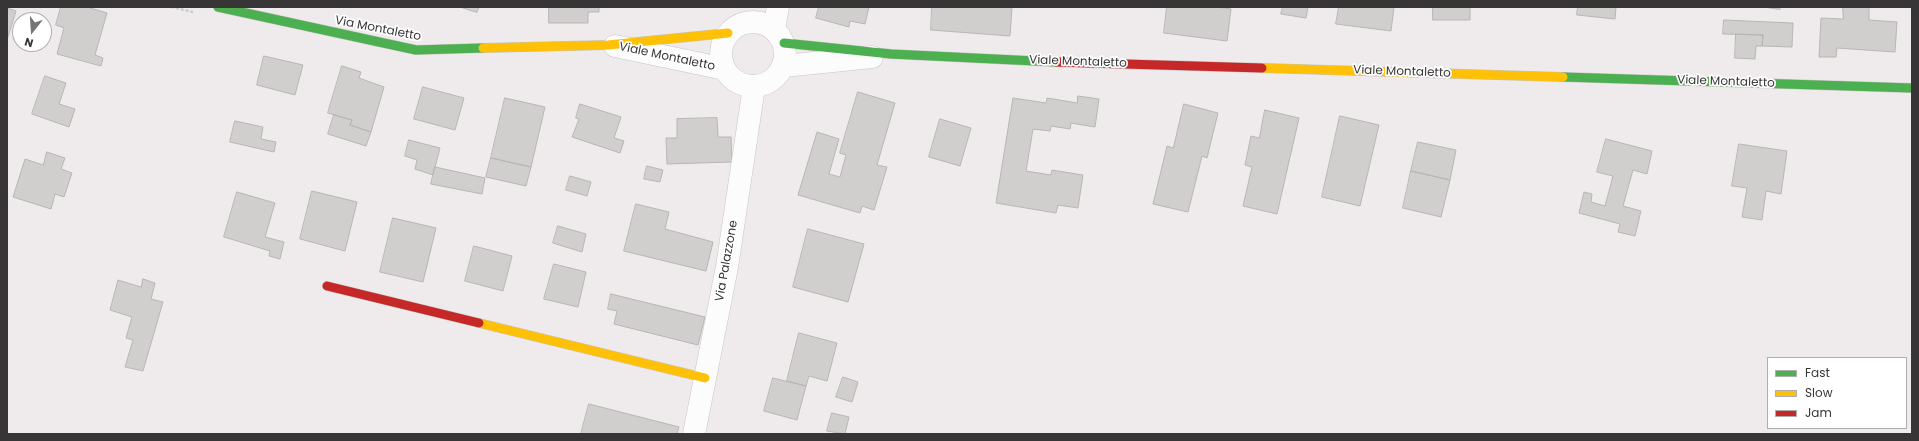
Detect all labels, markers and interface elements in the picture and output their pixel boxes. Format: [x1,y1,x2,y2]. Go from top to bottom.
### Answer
north arrow [12,12,52,52]
street label: Via Montaletto [334,14,422,44]
text: N [22,34,35,51]
street label: Viale Montaletto [618,40,716,74]
street label: Viale Montaletto [1029,53,1127,71]
street label: Viale Montaletto [1353,63,1451,81]
street label: Viale Montaletto [1677,73,1775,91]
street label: Via Palazzone [713,219,741,303]
legend [1767,357,1907,429]
text: Fast [1805,364,1830,381]
text: Slow [1805,384,1833,401]
text: Jam [1805,404,1832,421]

